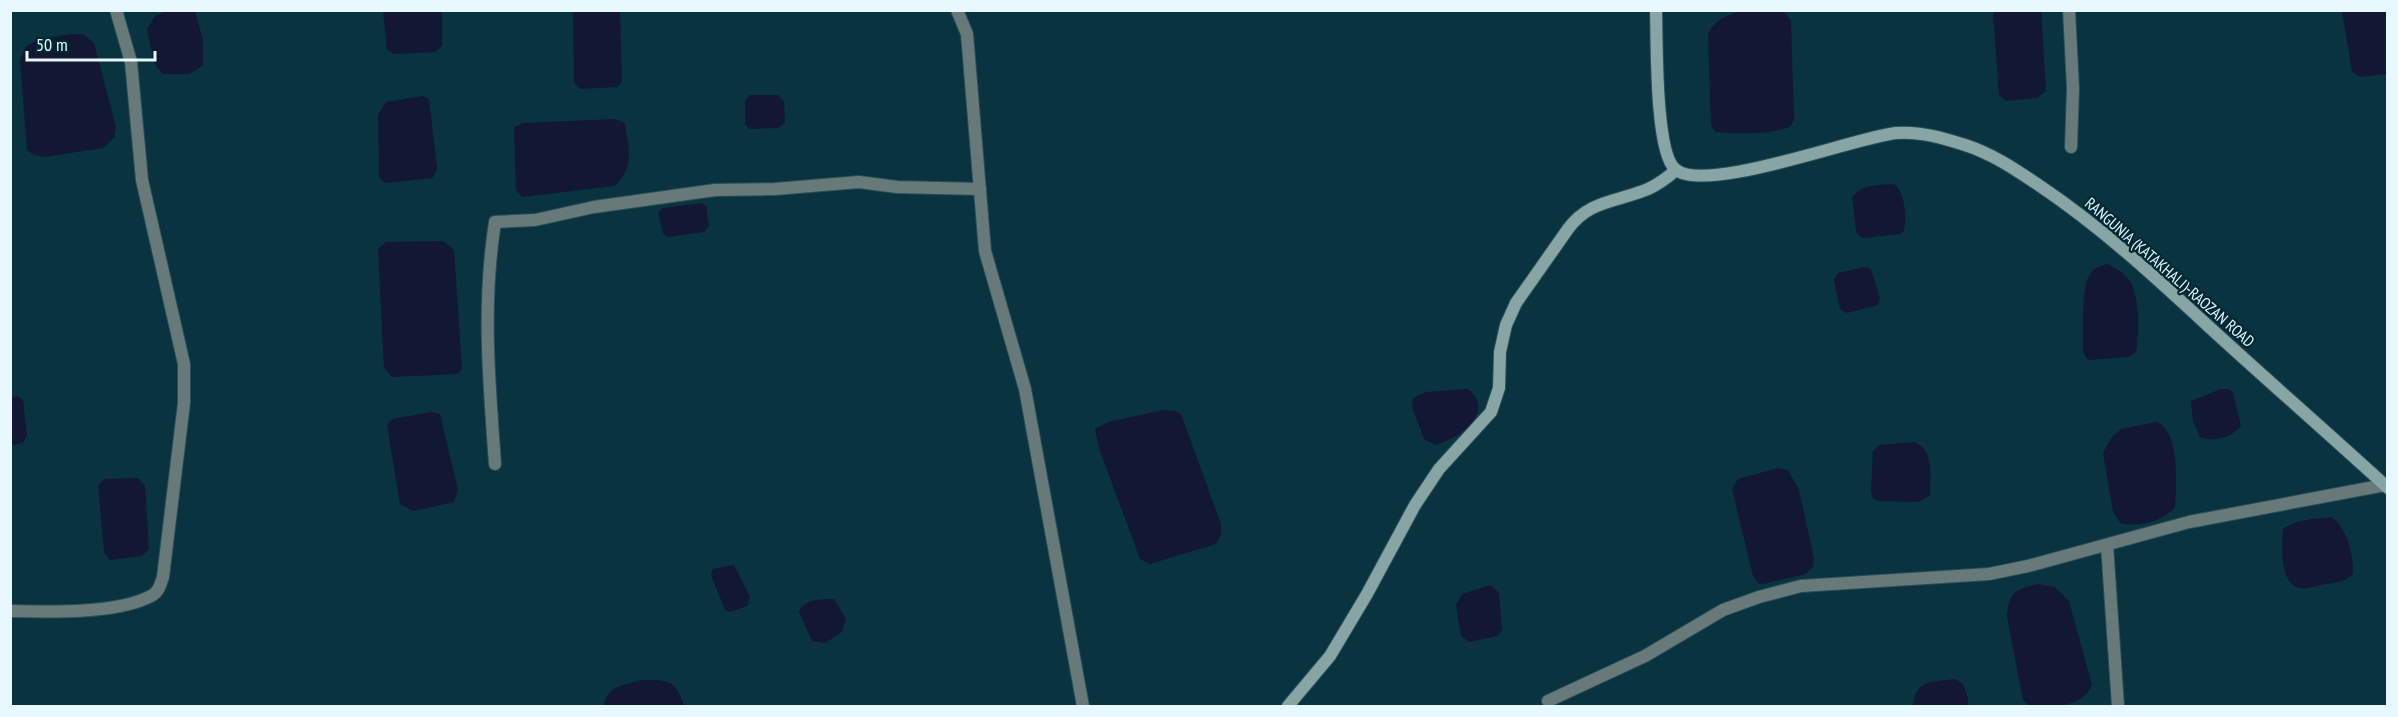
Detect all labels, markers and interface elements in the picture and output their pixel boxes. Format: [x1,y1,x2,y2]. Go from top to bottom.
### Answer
scale bar [27,24,154,62]
text: 50 m [36,33,68,56]
street label: RANGUNIA (KATAKHALI)-RAOZAN ROAD [2081,193,2259,351]

